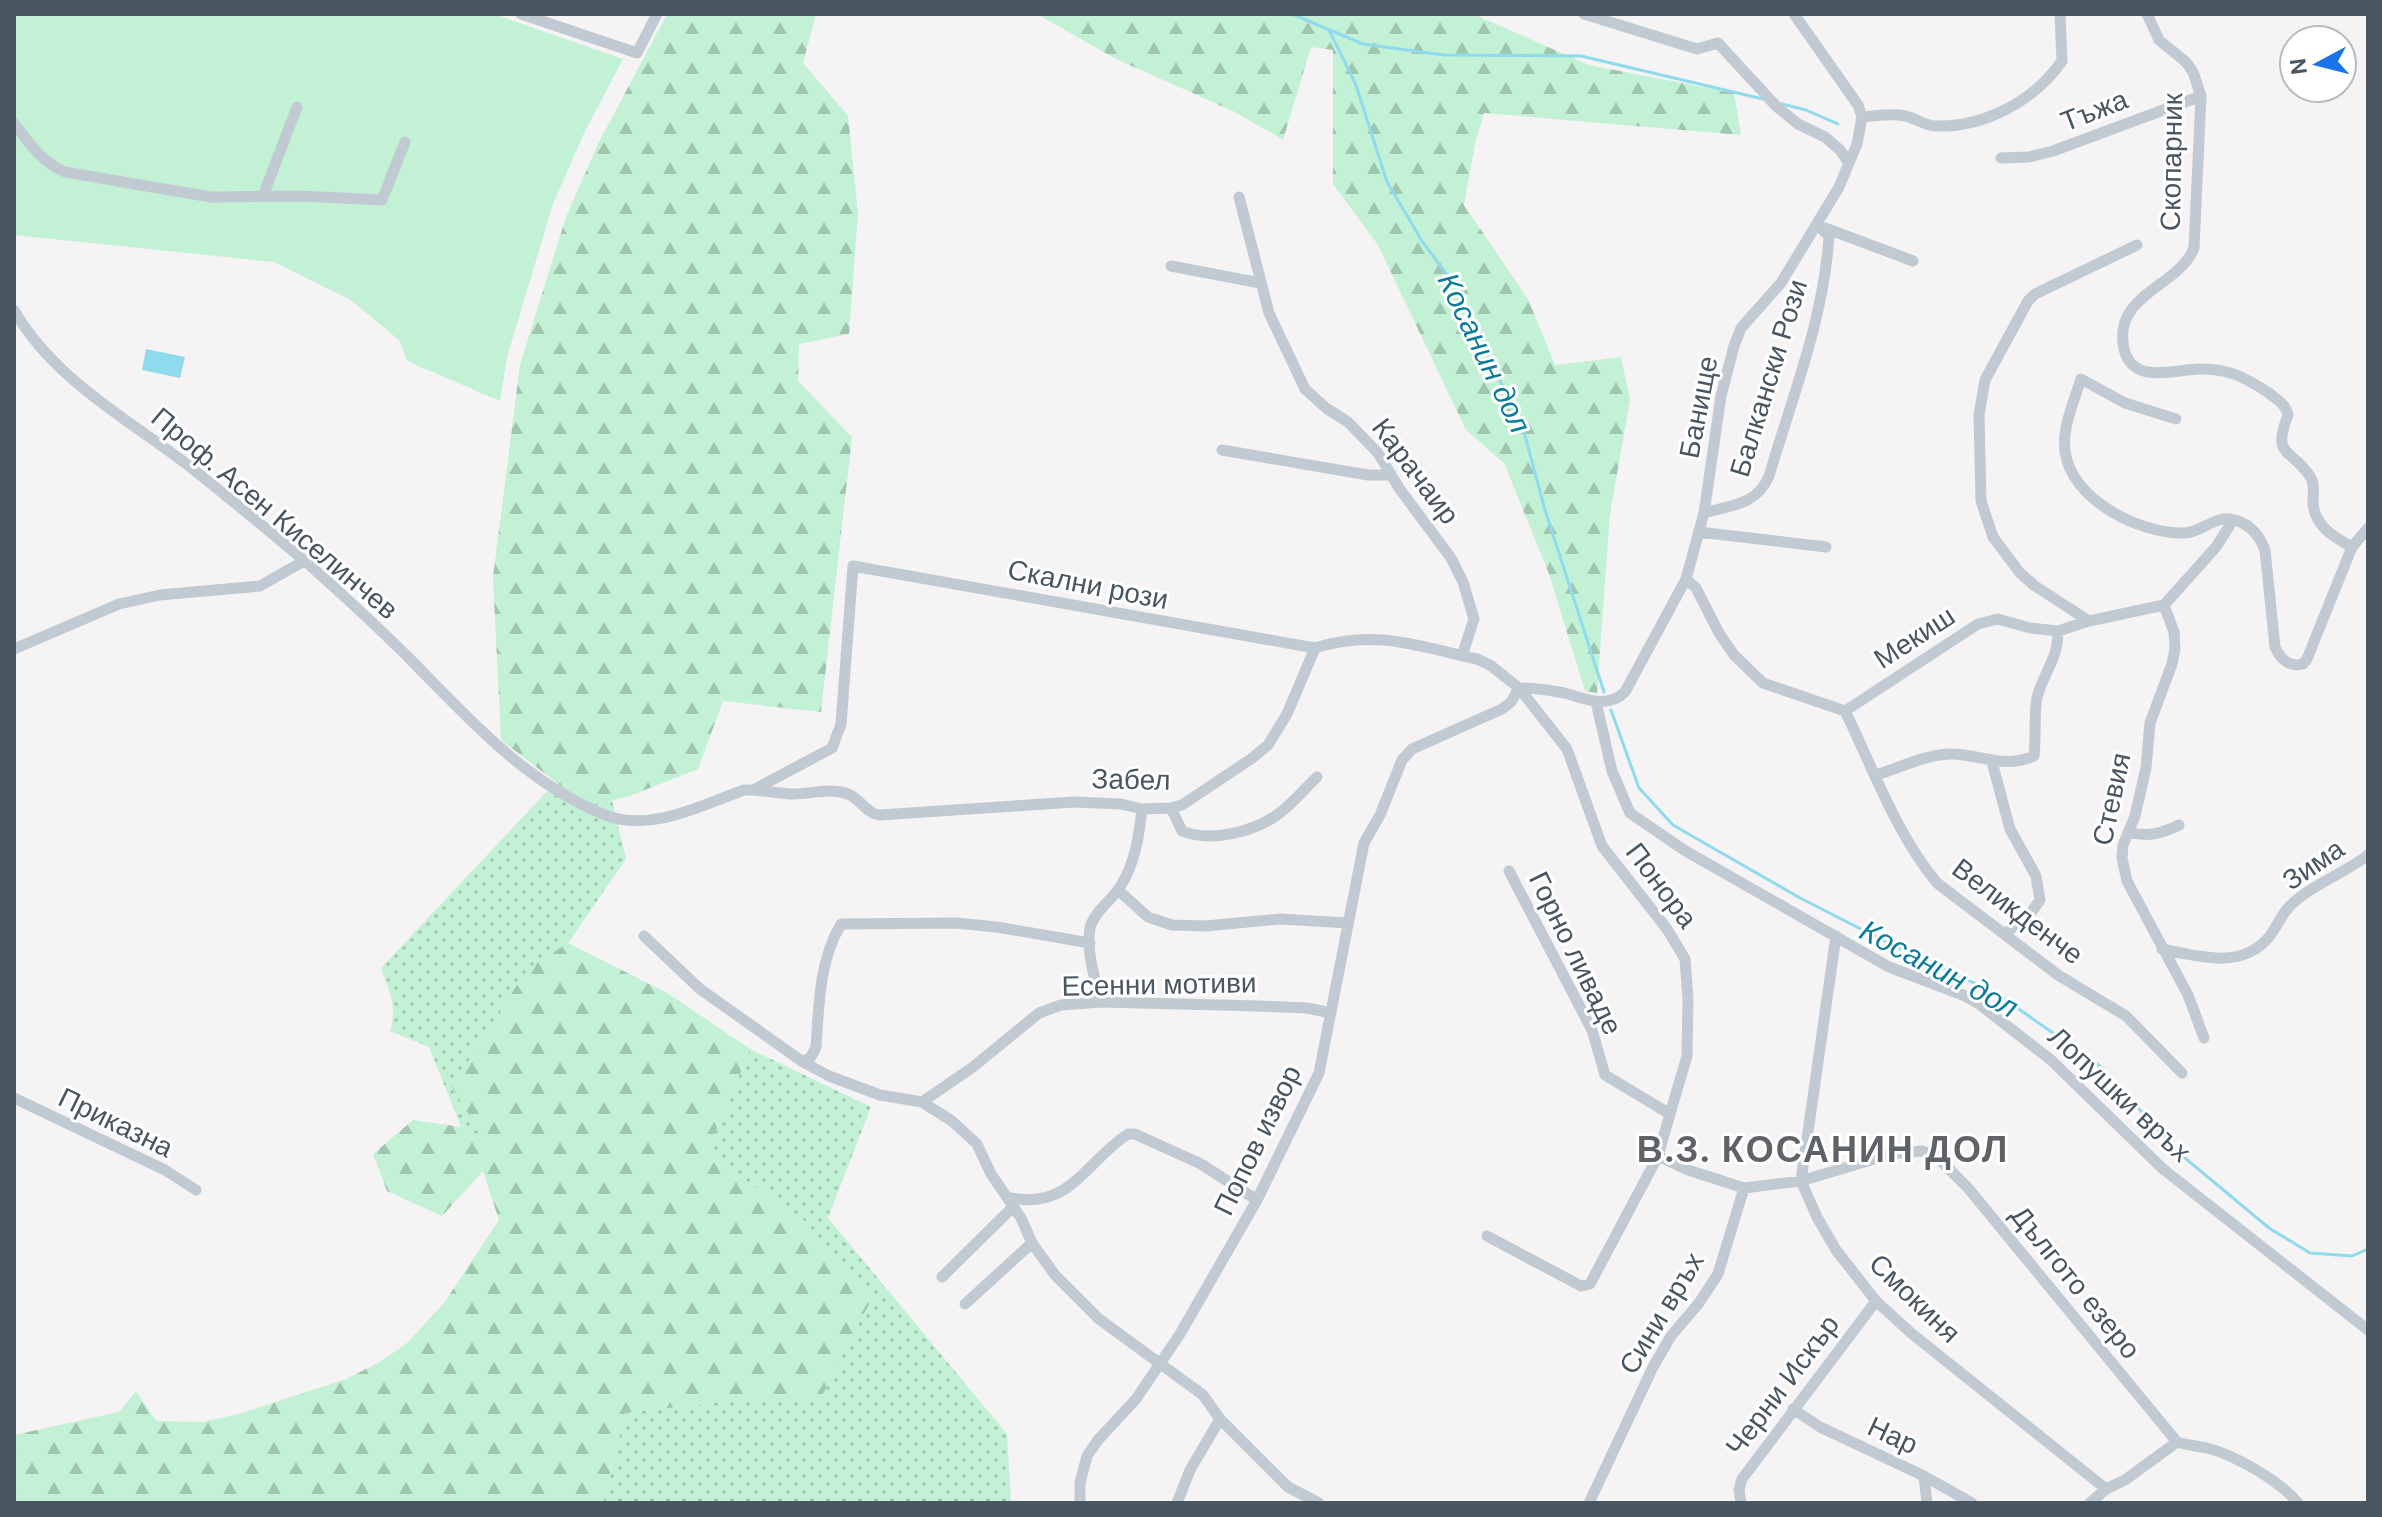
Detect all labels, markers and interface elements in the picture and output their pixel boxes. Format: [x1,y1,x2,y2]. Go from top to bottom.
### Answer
north arrow [2278,24,2358,104]
text: N [2283,57,2314,76]
street label: Тъжа [2055,81,2133,140]
street label: Скопарник [2152,92,2191,231]
water label: Косанин дол [1429,266,1540,439]
street label: Балкански Рози [1721,275,1816,481]
street label: Банище [1670,353,1727,461]
street label: Проф. Асен Киселинчев [143,399,406,628]
street label: Карачаир [1364,411,1468,532]
street label: Скални рози [1004,551,1171,618]
street label: Мекиш [1867,598,1962,677]
street label: Стевия [2084,749,2139,849]
street label: Забел [1091,760,1171,799]
street label: Зима [2275,830,2352,899]
street label: Понора [1617,835,1706,936]
street label: Великденче [1945,850,2091,973]
street label: Горно ливаде [1520,866,1631,1041]
water label: Косанин дол [1853,911,2025,1027]
street label: Есенни мотиви [1061,964,1257,1005]
street label: Лопушки връх [2040,1018,2199,1170]
street label: Попов извор [1205,1059,1310,1222]
street label: Приказна [52,1079,180,1166]
district label: В.З. КОСАНИН ДОЛ [1637,1126,2009,1173]
street label: Дългото езеро [2002,1198,2149,1367]
street label: Сини връх [1610,1245,1712,1381]
street label: Смокиня [1861,1246,1968,1351]
street label: Черни Искър [1717,1307,1848,1463]
street label: Нар [1862,1408,1924,1463]

